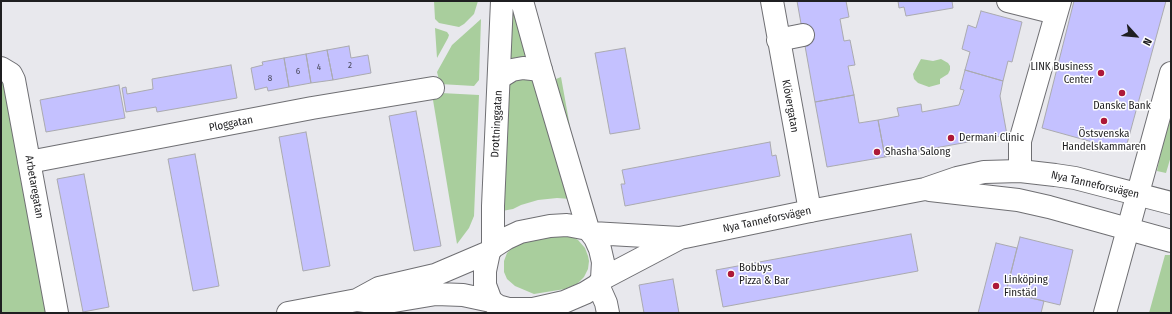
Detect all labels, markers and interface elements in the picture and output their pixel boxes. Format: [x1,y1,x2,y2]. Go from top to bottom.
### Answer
north arrow [1116,16,1156,56]
text: N [1140,36,1154,48]
house number: 2 [348,60,352,70]
place label: LINK Business Center [1030,60,1093,86]
house number: 4 [317,62,321,72]
house number: 6 [296,66,300,76]
marker: LINK Business Center [1096,68,1106,78]
house number: 8 [268,73,272,83]
street label: Klövergatan [779,79,801,133]
marker: Danske Bank [1117,88,1127,98]
street label: Drottninggatan [489,90,505,158]
place label: Danske Bank [1093,99,1151,113]
street label: Ploggatan [208,113,254,135]
marker: Östsvenska Handelskammaren [1099,116,1109,126]
place label: Östsvenska Handelskammaren [1062,127,1146,153]
place label: Dermani Clinic [959,131,1024,145]
marker: Dermani Clinic [946,133,956,143]
place label: Shasha Salong [885,145,950,159]
marker: Shasha Salong [872,147,882,157]
street label: Arbetaregatan [22,154,46,220]
street label: Nya Tanneforsvägen [1050,168,1140,202]
street label: Nya Tanneforsvägen [722,204,812,236]
place label: Bobbys Pizza & Bar [739,261,789,287]
marker: Bobbys Pizza & Bar [726,269,736,279]
place label: Linköping Finstäd [1004,273,1048,299]
marker: Linköping Finstäd [991,281,1001,291]

